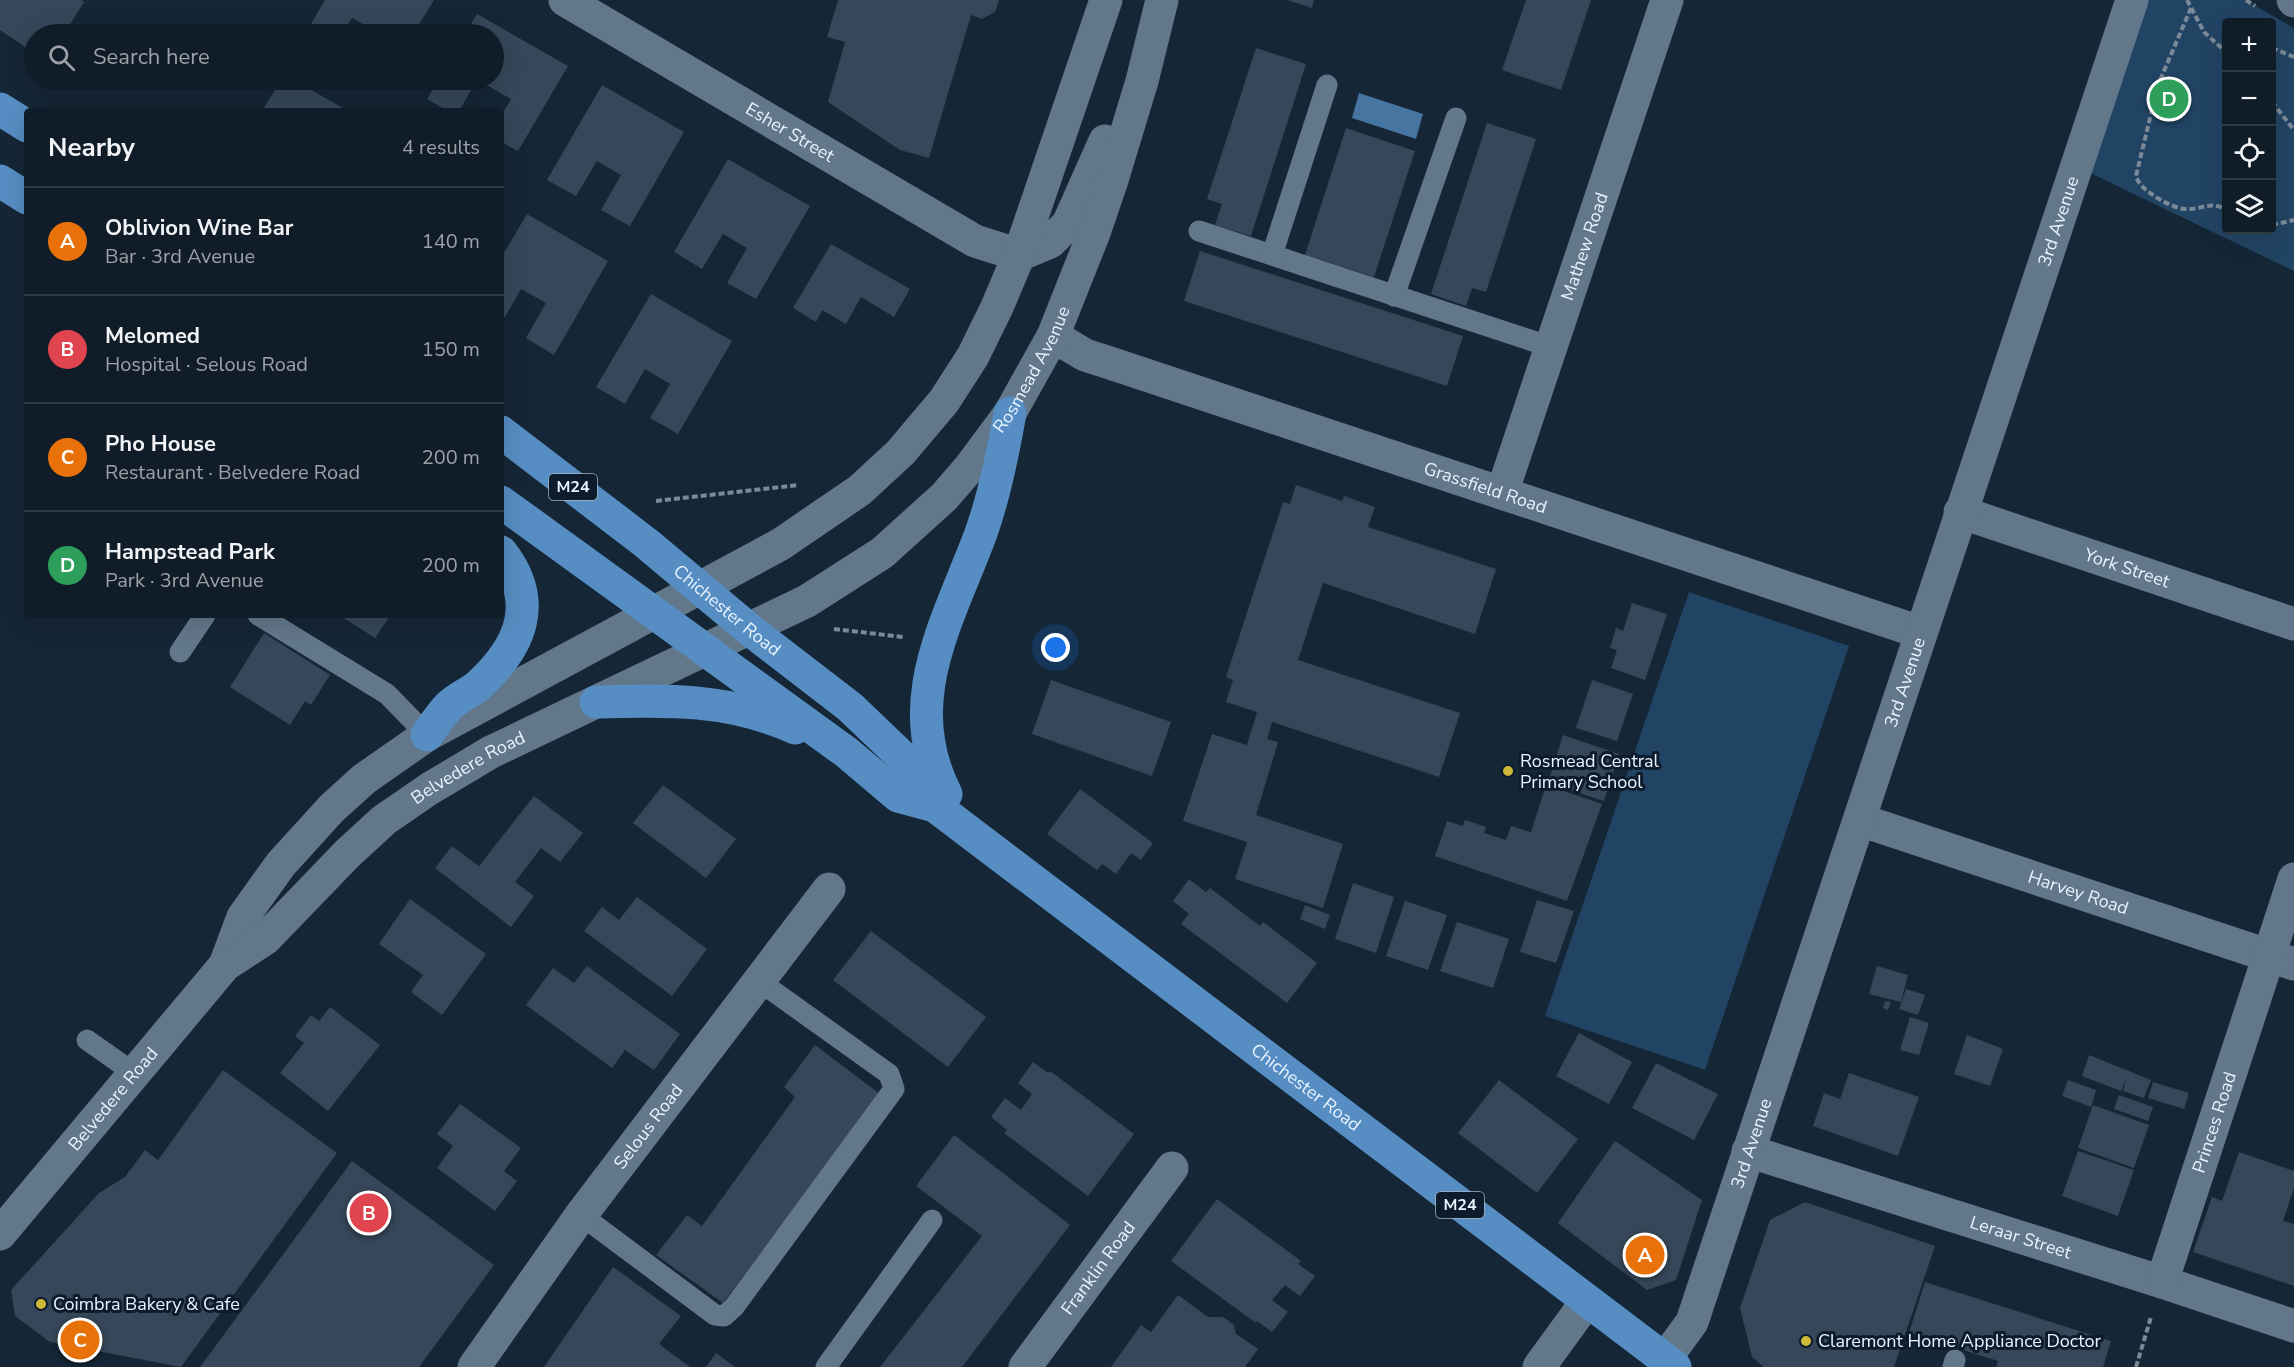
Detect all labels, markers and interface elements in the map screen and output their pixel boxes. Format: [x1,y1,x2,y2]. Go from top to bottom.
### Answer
map controls [2222,18,2276,234]
button: + [2222,18,2276,72]
search box [24,24,504,90]
icon: search [45,41,78,74]
text: Search here [93,42,210,72]
button: − [2222,72,2276,126]
pin: D [2150,76,2188,122]
street label: Esher Street [741,97,839,168]
button: locate [2222,126,2276,180]
text: Nearby [48,130,135,165]
text: 4 results [402,134,480,161]
street label: 3rd Avenue [2032,173,2085,269]
button: layers [2222,180,2276,234]
street label: Mathew Road [1555,189,1614,304]
text: Oblivion Wine Bar [105,213,293,243]
text: A [60,228,75,255]
text: 140 m [422,228,480,255]
text: Bar · 3rd Avenue [105,243,255,270]
street label: Rosmead Avenue [987,303,1076,438]
text: Melomed [105,321,200,351]
text: B [61,336,74,363]
text: 150 m [422,336,480,363]
text: Hospital · Selous Road [105,351,308,378]
text: Pho House [105,429,216,459]
text: C [61,444,74,471]
text: 200 m [422,444,480,471]
street label: Grassfield Road [1421,456,1550,519]
text: Restaurant · Belvedere Road [105,459,360,486]
road number: M24 [549,474,597,500]
text: Hampstead Park [105,537,275,567]
street label: York Street [2080,542,2173,594]
text: D [60,552,75,579]
text: 200 m [422,552,480,579]
street label: Chichester Road [668,559,786,661]
text: Park · 3rd Avenue [105,567,264,594]
your location [1041,633,1070,662]
street label: 3rd Avenue [1879,634,1931,730]
street label: Belvedere Road [406,725,529,810]
place label: Rosmead Central Primary School [1520,749,1660,794]
marker: Rosmead Central Primary School [1501,764,1515,778]
street label: Harvey Road [2025,865,2132,920]
street label: Chichester Road [1246,1038,1366,1137]
street label: Belvedere Road [63,1042,163,1156]
street label: Princes Road [2187,1069,2242,1176]
street label: Selous Road [608,1079,688,1174]
street label: 3rd Avenue [1725,1095,1778,1192]
pin: B [350,1190,388,1236]
road number: M24 [1436,1192,1484,1218]
street label: Leraar Street [1967,1210,2075,1265]
street label: Franklin Road [1055,1216,1141,1320]
pin: A [1626,1232,1664,1278]
place label: Coimbra Bakery & Cafe [53,1292,240,1316]
marker: Coimbra Bakery & Cafe [34,1297,48,1311]
pin: C [60,1318,100,1362]
place label: Claremont Home Appliance Doctor [1818,1329,2101,1353]
marker: Claremont Home Appliance Doctor [1799,1334,1813,1348]

